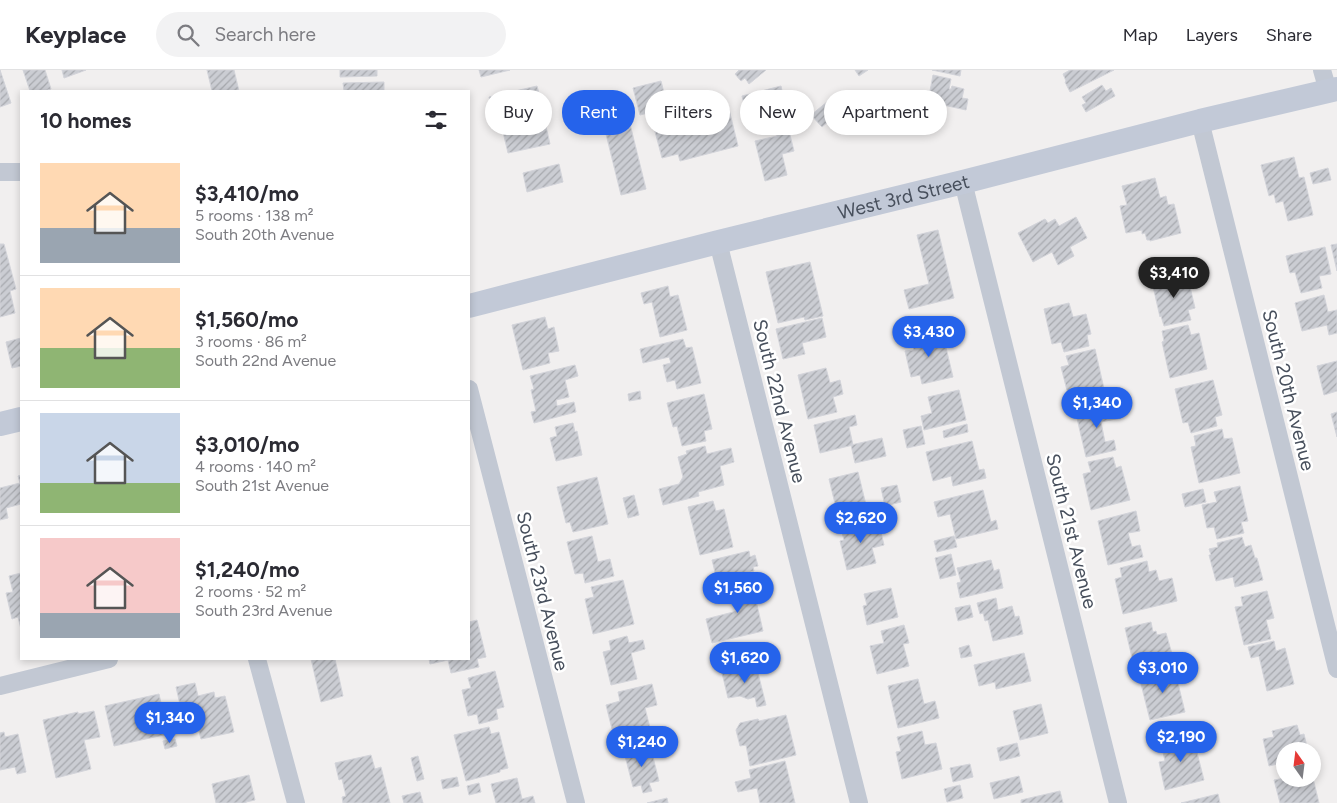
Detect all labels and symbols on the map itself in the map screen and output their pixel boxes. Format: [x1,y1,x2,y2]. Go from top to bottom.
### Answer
street label: West 3rd Street [836,170,972,224]
pin: $3,410 [1133,256,1215,299]
street label: South 20th Avenue [1257,307,1320,473]
pin: $3,430 [888,316,970,358]
street label: South 22nd Avenue [748,317,811,485]
pin: $1,340 [1056,386,1138,429]
street label: South 21st Avenue [1041,451,1102,611]
pin: $2,620 [820,502,902,544]
street label: South 23rd Avenue [512,509,573,673]
pin: $1,560 [697,572,779,614]
pin: $1,620 [704,642,786,684]
pin: $3,010 [1122,652,1204,694]
pin: $1,340 [129,702,211,744]
pin: $2,190 [1140,720,1222,763]
pin: $1,240 [601,726,683,768]
north arrow [1276,742,1321,788]

